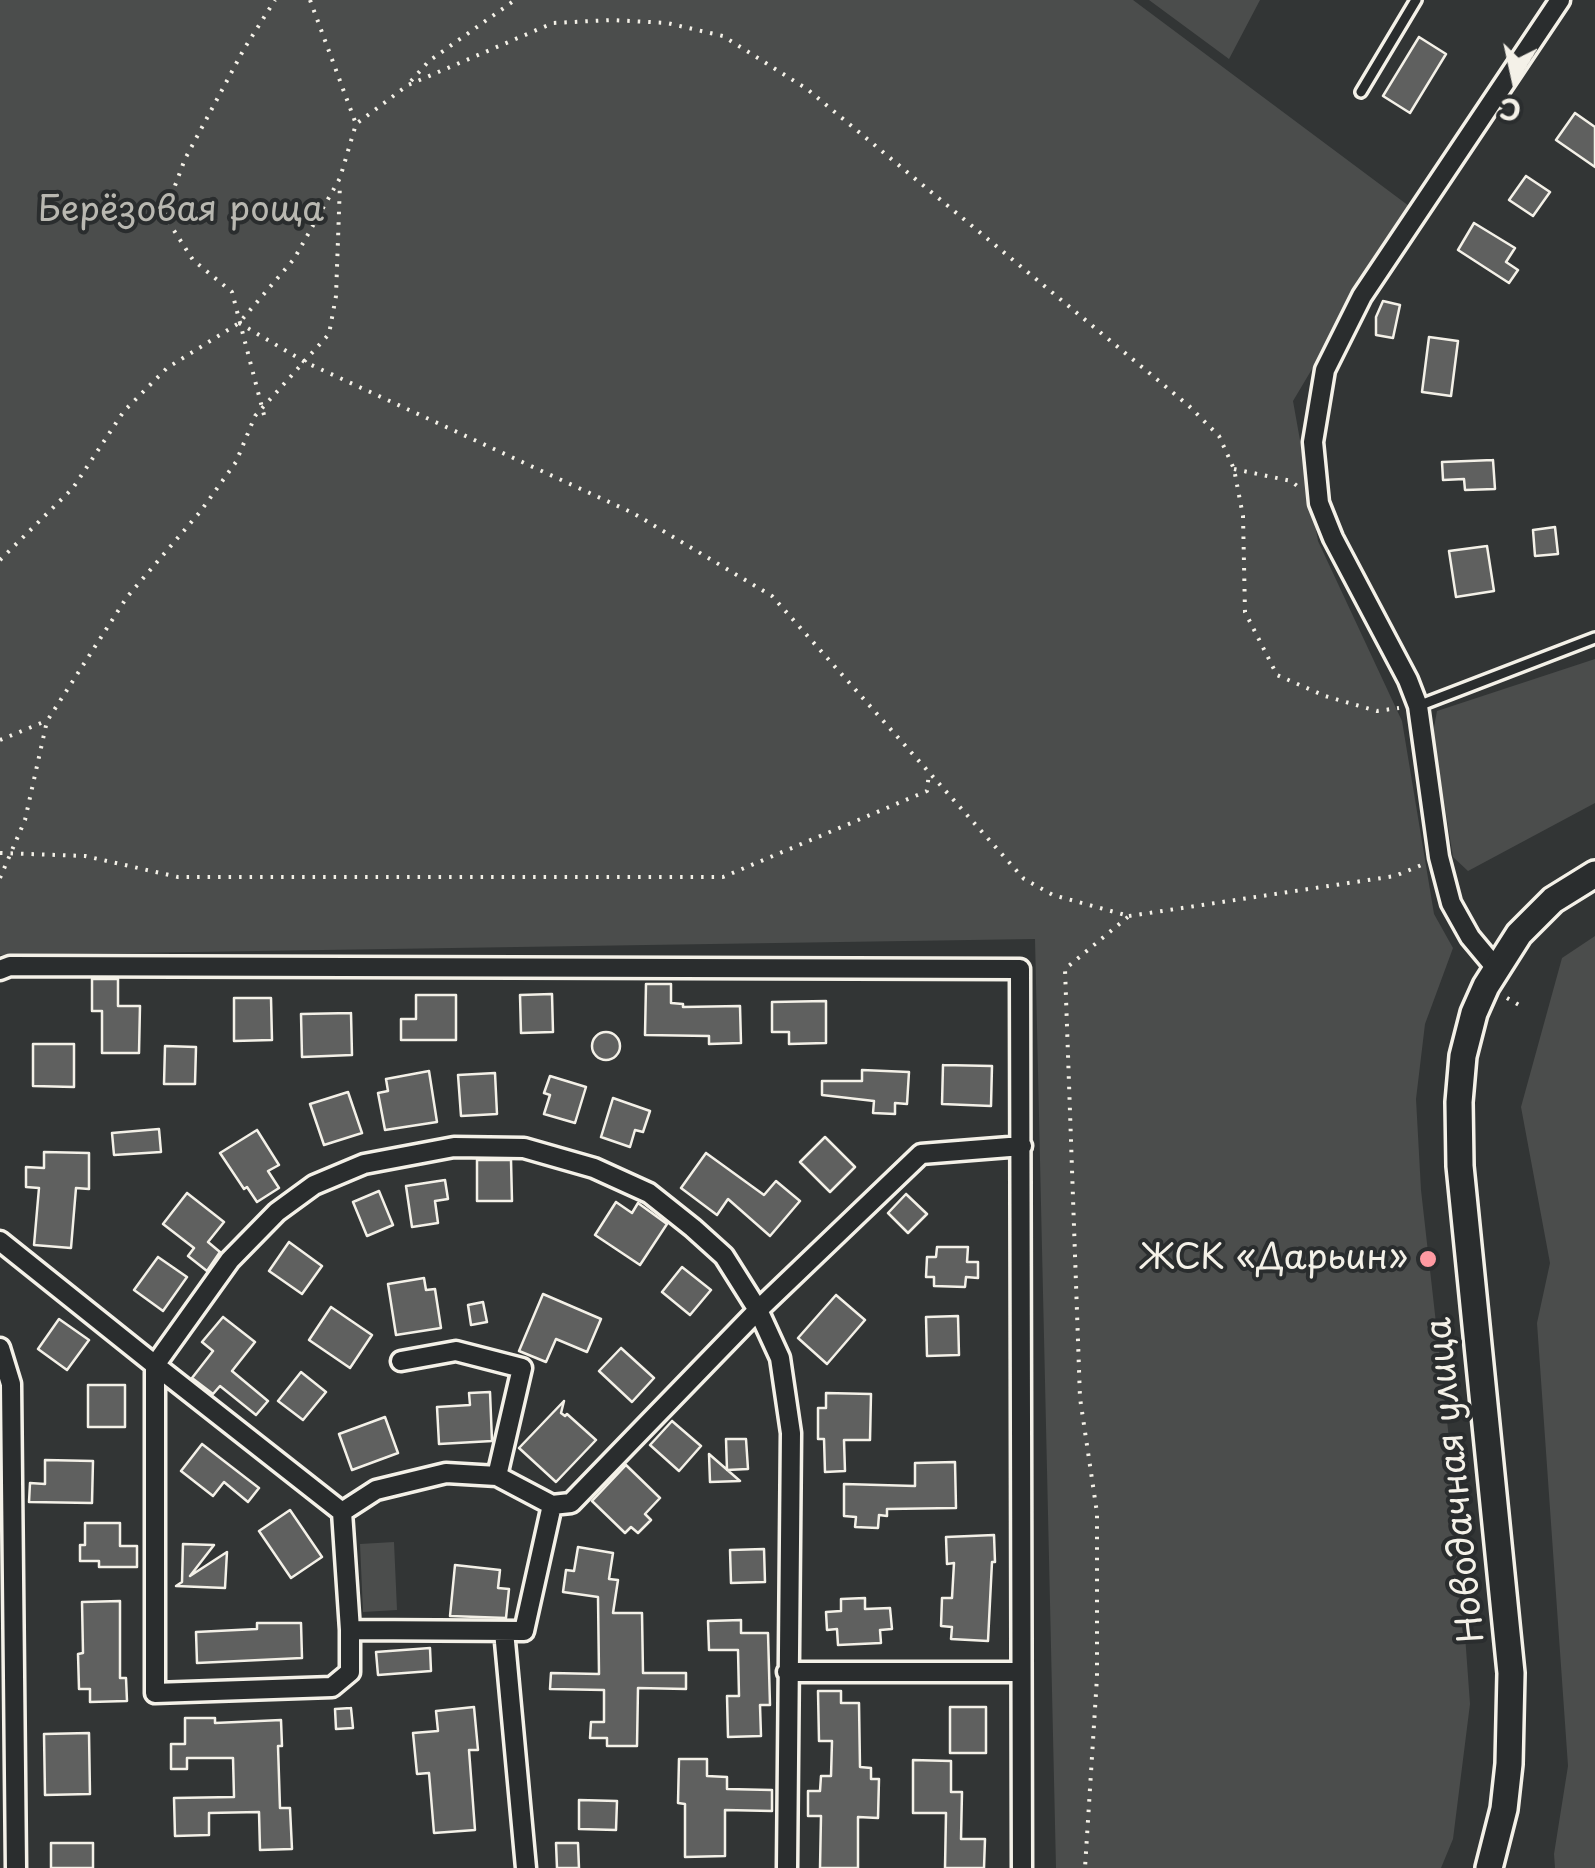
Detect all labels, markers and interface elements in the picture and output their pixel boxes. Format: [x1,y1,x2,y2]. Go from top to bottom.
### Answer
north arrow [1465,30,1565,130]
text: С [1496,87,1524,133]
park label: Берёзовая роща [38,190,324,232]
place label: ЖСК «Дарьин» [1140,1238,1408,1280]
marker: ЖСК «Дарьин» [1417,1248,1439,1270]
street label: Новодачная улица [1419,1315,1495,1645]

